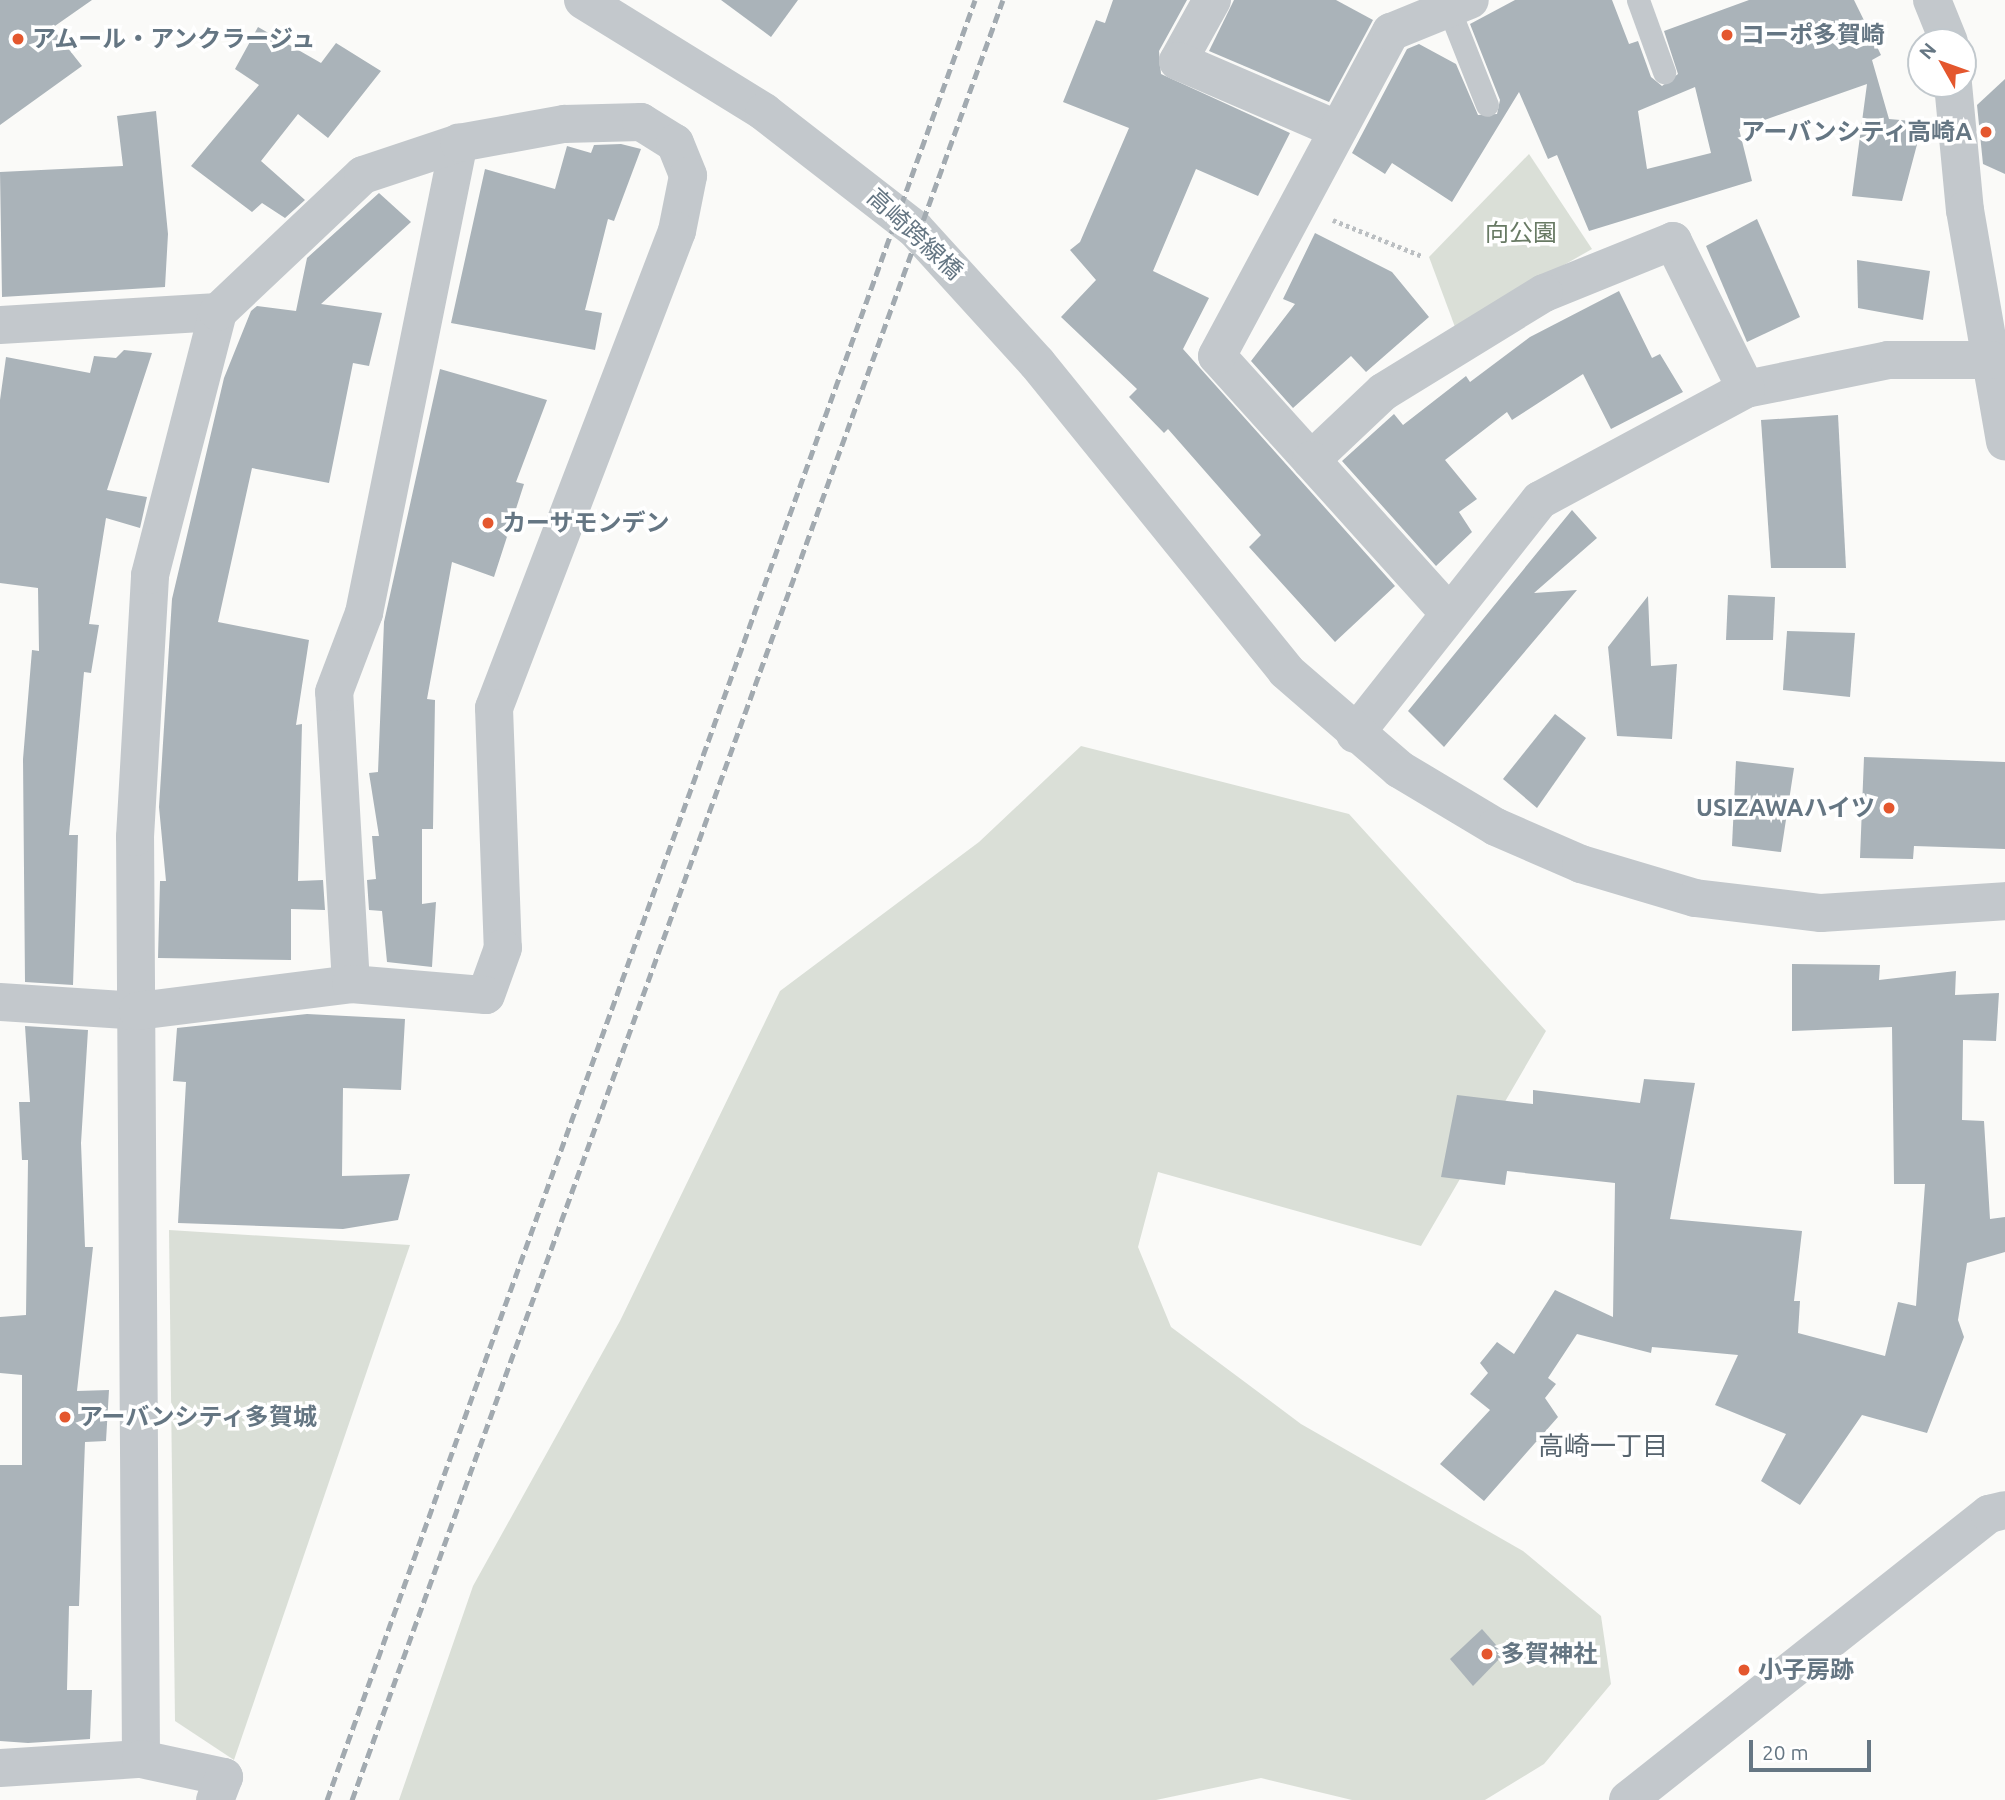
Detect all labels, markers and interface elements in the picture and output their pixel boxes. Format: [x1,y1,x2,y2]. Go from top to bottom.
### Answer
place label: コーポ多賀崎 [1741,21,1885,49]
place label: アムール・アンクラージュ [32,25,320,53]
marker: コーポ多賀崎 [1719,27,1735,43]
north arrow [1907,28,1977,98]
marker: アムール・アンクラージュ [10,31,26,47]
text: N [1914,38,1940,63]
place label: アーバンシティ高崎A [1741,118,1972,146]
marker: アーバンシティ高崎A [1978,124,1994,140]
street label: 高崎跨線橋 [861,183,969,285]
park label: 向公園 [1485,219,1557,247]
place label: カーサモンデン [502,509,670,537]
marker: カーサモンデン [480,515,496,531]
place label: USIZAWAハイツ [1696,794,1875,822]
marker: USIZAWAハイツ [1881,800,1897,816]
place label: アーバンシティ多賀城 [79,1403,318,1431]
marker: アーバンシティ多賀城 [57,1409,73,1425]
district label: 高崎一丁目 [1538,1430,1668,1462]
place label: 多賀神社 [1501,1640,1597,1668]
marker: 多賀神社 [1479,1646,1495,1662]
place label: 小子房跡 [1758,1656,1854,1684]
marker: 小子房跡 [1736,1662,1752,1678]
scale bar [1753,1727,1876,1771]
text: 20 m [1762,1740,1809,1764]

